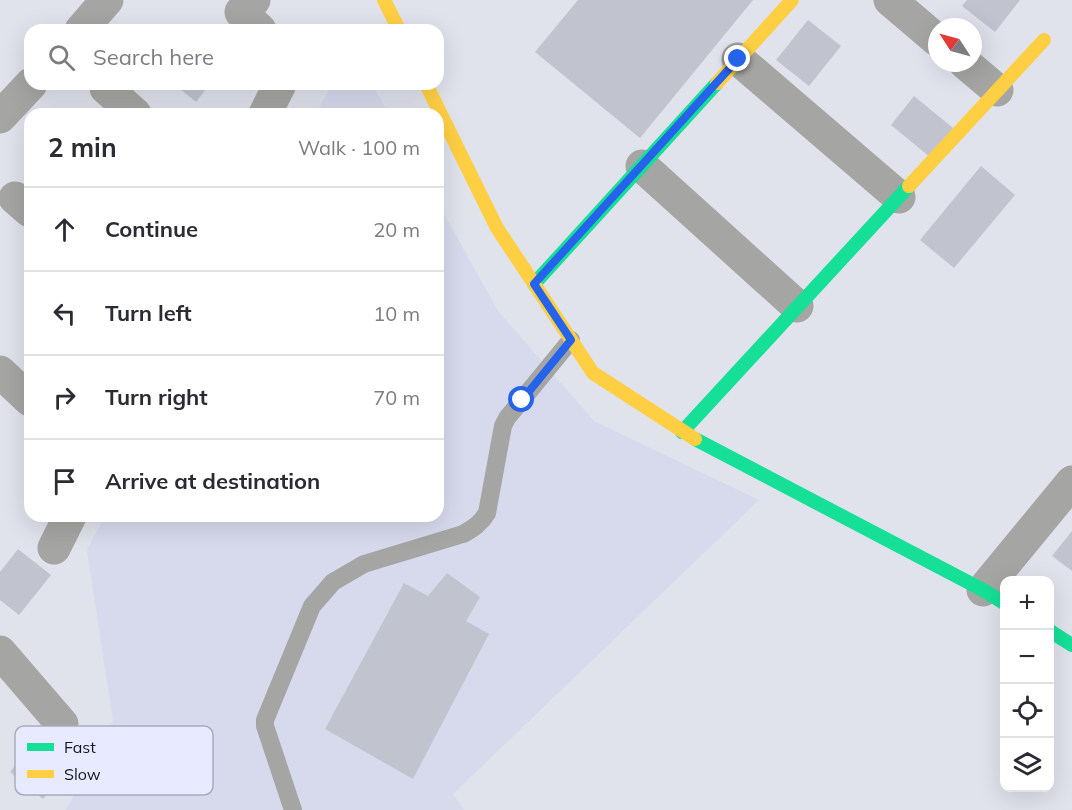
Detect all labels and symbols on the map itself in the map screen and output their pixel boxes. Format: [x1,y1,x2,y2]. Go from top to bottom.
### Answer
north arrow [928,18,982,72]
route end [724,45,750,71]
route start [508,386,534,412]
legend [15,726,213,795]
text: Fast [64,737,96,757]
text: Slow [64,764,101,784]

